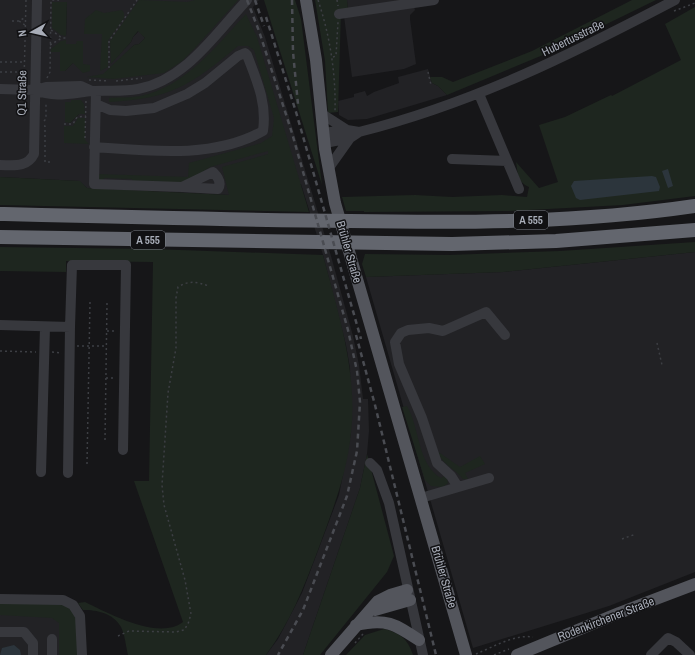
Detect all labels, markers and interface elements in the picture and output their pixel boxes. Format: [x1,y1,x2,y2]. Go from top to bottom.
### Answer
north arrow [12,12,52,52]
street label: Hubertusstraße [539,16,607,60]
text: N [15,29,29,38]
street label: Q1 Straße [14,70,30,116]
road number: A 555 [514,211,548,229]
street label: Brühler Straße [332,219,366,285]
road number: A 555 [131,231,165,249]
street label: Brühler Straße [427,544,461,610]
street label: Rodenkirchener Straße [555,593,657,645]

